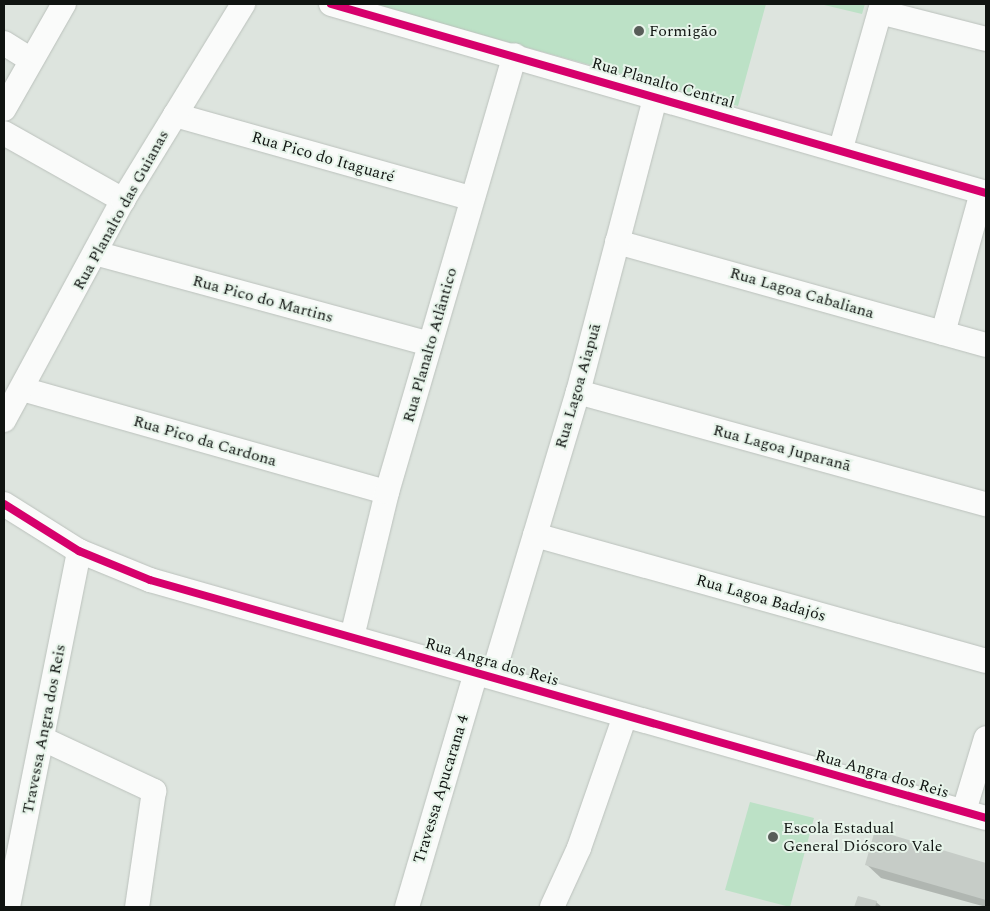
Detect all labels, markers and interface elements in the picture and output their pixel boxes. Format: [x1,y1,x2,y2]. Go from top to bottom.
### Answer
place label: Formigão [649,21,717,41]
marker: Formigão [633,25,645,37]
street label: Rua Planalto Central [589,53,737,113]
street label: Rua Planalto das Guianas [69,127,173,293]
street label: Rua Pico do Itaguaré [249,127,397,187]
street label: Rua Lagoa Cabaliana [728,263,876,323]
street label: Rua Planalto Atlântico [399,265,461,425]
street label: Rua Pico do Martins [191,271,335,327]
street label: Rua Lagoa Aiapuã [551,321,605,451]
street label: Rua Pico da Cardona [131,411,279,471]
street label: Rua Lagoa Juparanã [711,420,853,476]
street label: Rua Lagoa Badajós [694,570,828,626]
street label: Rua Angra dos Reis [423,634,561,690]
street label: Travessa Angra dos Reis [18,643,70,815]
street label: Travessa Apucarana 4 [409,712,473,866]
street label: Rua Angra dos Reis [813,746,951,802]
place label: Escola Estadual General Dióscoro Vale [783,818,943,856]
marker: Escola Estadual General Dióscoro Vale [767,831,779,843]

